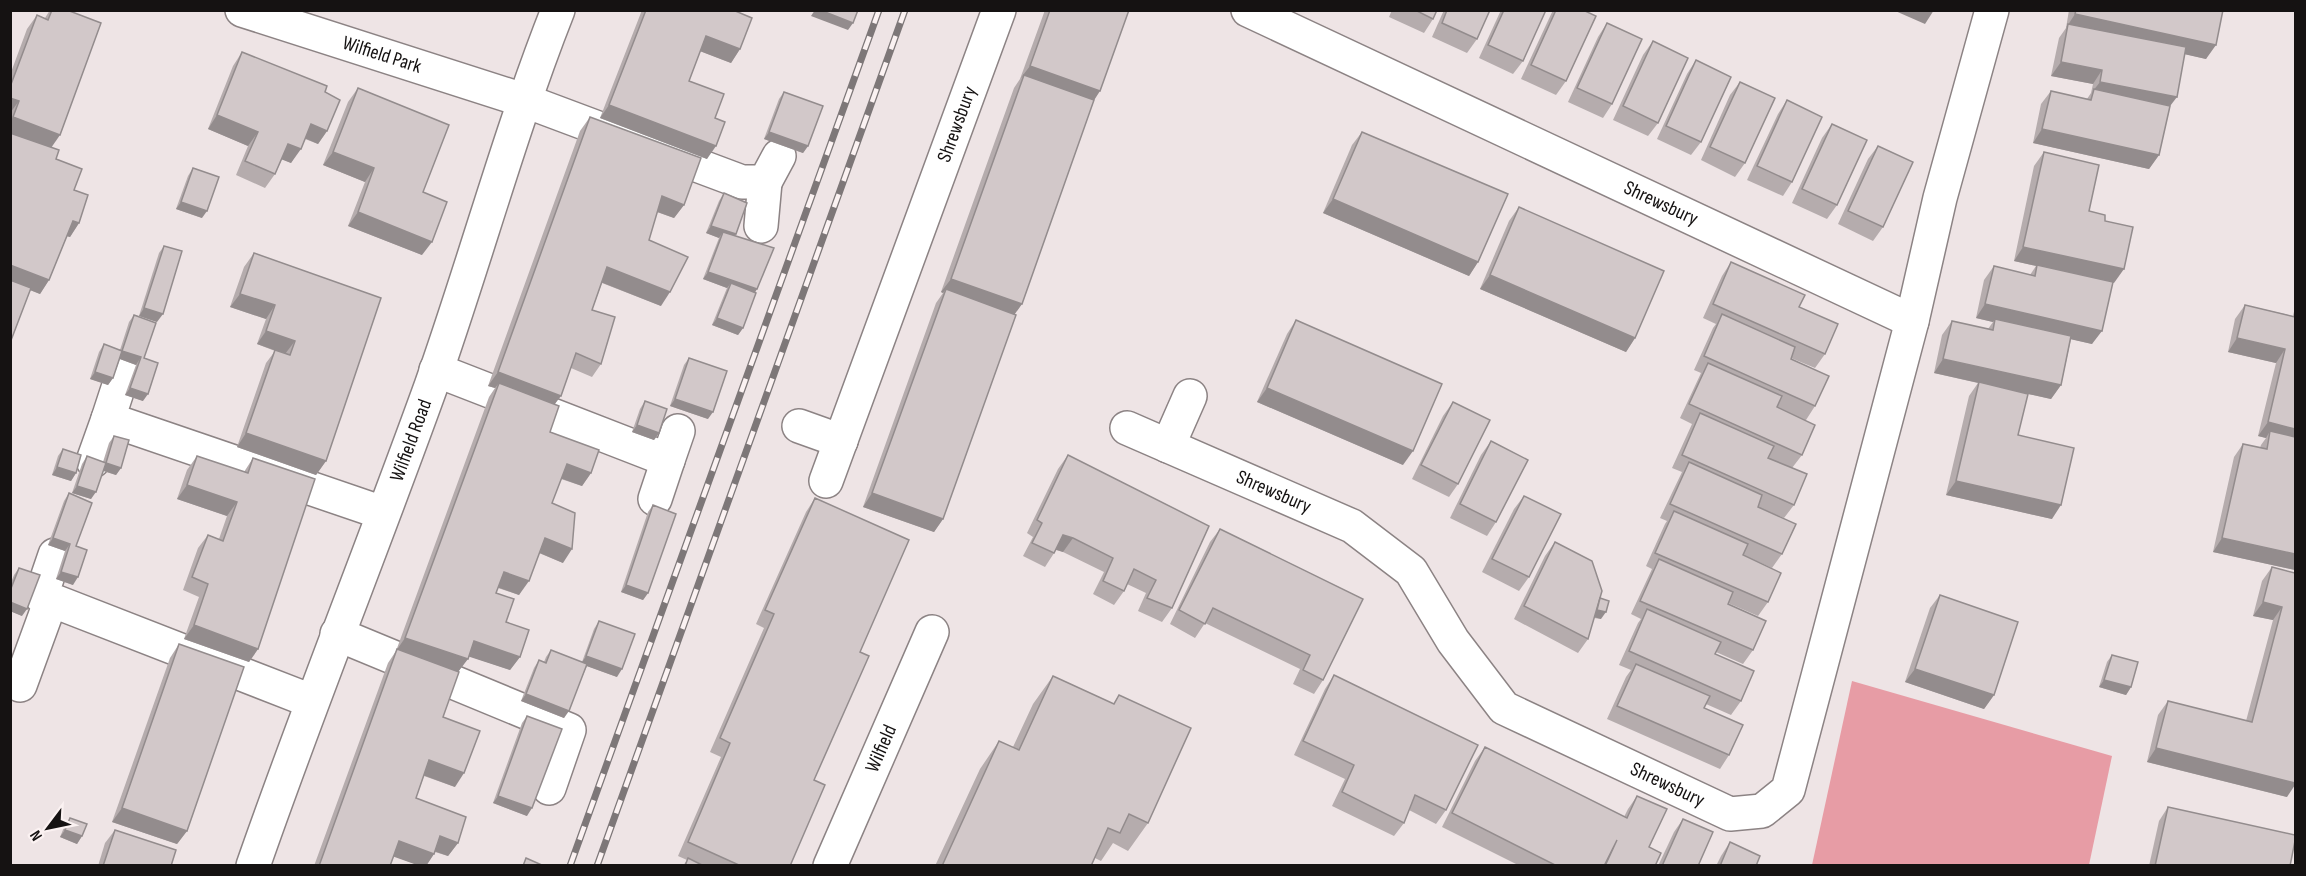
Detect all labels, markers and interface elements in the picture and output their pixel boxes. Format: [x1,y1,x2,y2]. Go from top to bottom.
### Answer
street label: Wilfield Park [339,31,425,79]
street label: Shrewsbury [932,83,982,166]
street label: Shrewsbury [1620,176,1702,231]
street label: Wilfield Road [385,396,437,485]
street label: Shrewsbury [1233,465,1315,519]
street label: Wilfield [860,721,902,776]
street label: Shrewsbury [1626,757,1709,812]
north arrow [18,798,78,858]
text: N [26,826,47,844]

